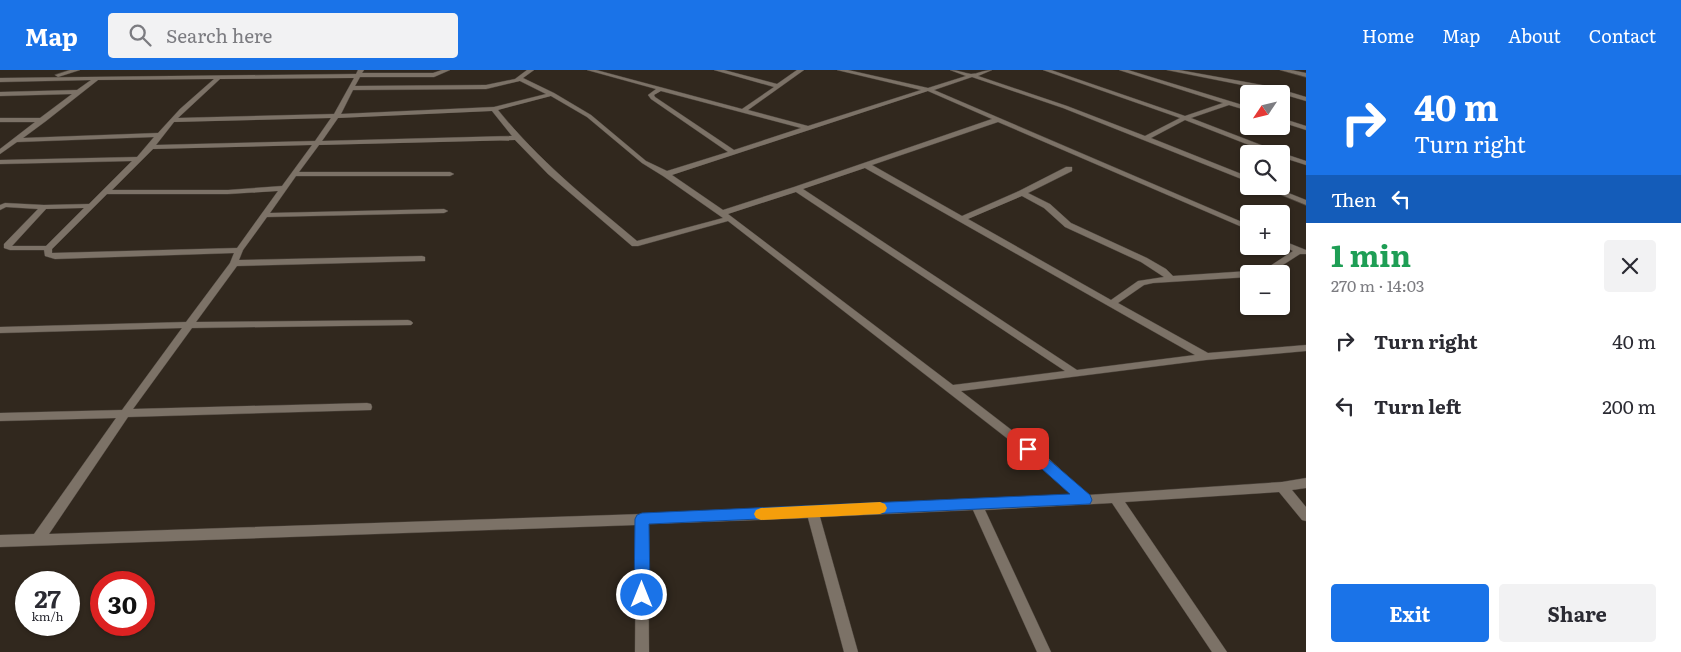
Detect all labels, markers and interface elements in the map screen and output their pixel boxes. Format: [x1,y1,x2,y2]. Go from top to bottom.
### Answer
search box [108,13,458,58]
text: Map [25,18,78,53]
icon: search [126,21,154,49]
text: Search here [166,21,272,49]
text: Home [1362,22,1414,49]
text: Map [1442,22,1480,49]
text: About [1508,22,1561,49]
text: Contact [1589,22,1656,49]
text: 40 m [1414,80,1499,132]
north arrow [1240,85,1290,135]
map controls [1240,85,1290,315]
icon: right [1331,90,1396,155]
text: Turn right [1414,127,1526,160]
button: search [1240,145,1290,195]
text: Then [1331,185,1377,213]
icon: left [1387,185,1415,213]
button: + [1240,205,1290,255]
text: 1 min [1331,232,1411,276]
button: close [1604,240,1656,292]
button: − [1240,265,1290,315]
text: 270 m · 14:03 [1331,273,1424,297]
icon: right [1331,327,1359,355]
text: Turn right [1374,327,1478,355]
text: 40 m [1612,327,1656,355]
icon: left [1331,392,1359,420]
text: Turn left [1374,392,1461,420]
text: 200 m [1602,392,1656,420]
pin [1007,428,1049,470]
icon: arrive [1014,435,1042,463]
position arrow [615,568,667,620]
speed limit sign: 30 [90,571,155,636]
text: 27 [34,579,61,616]
button: Exit [1331,584,1489,642]
button: Share [1499,584,1656,642]
text: km/h [32,607,63,625]

